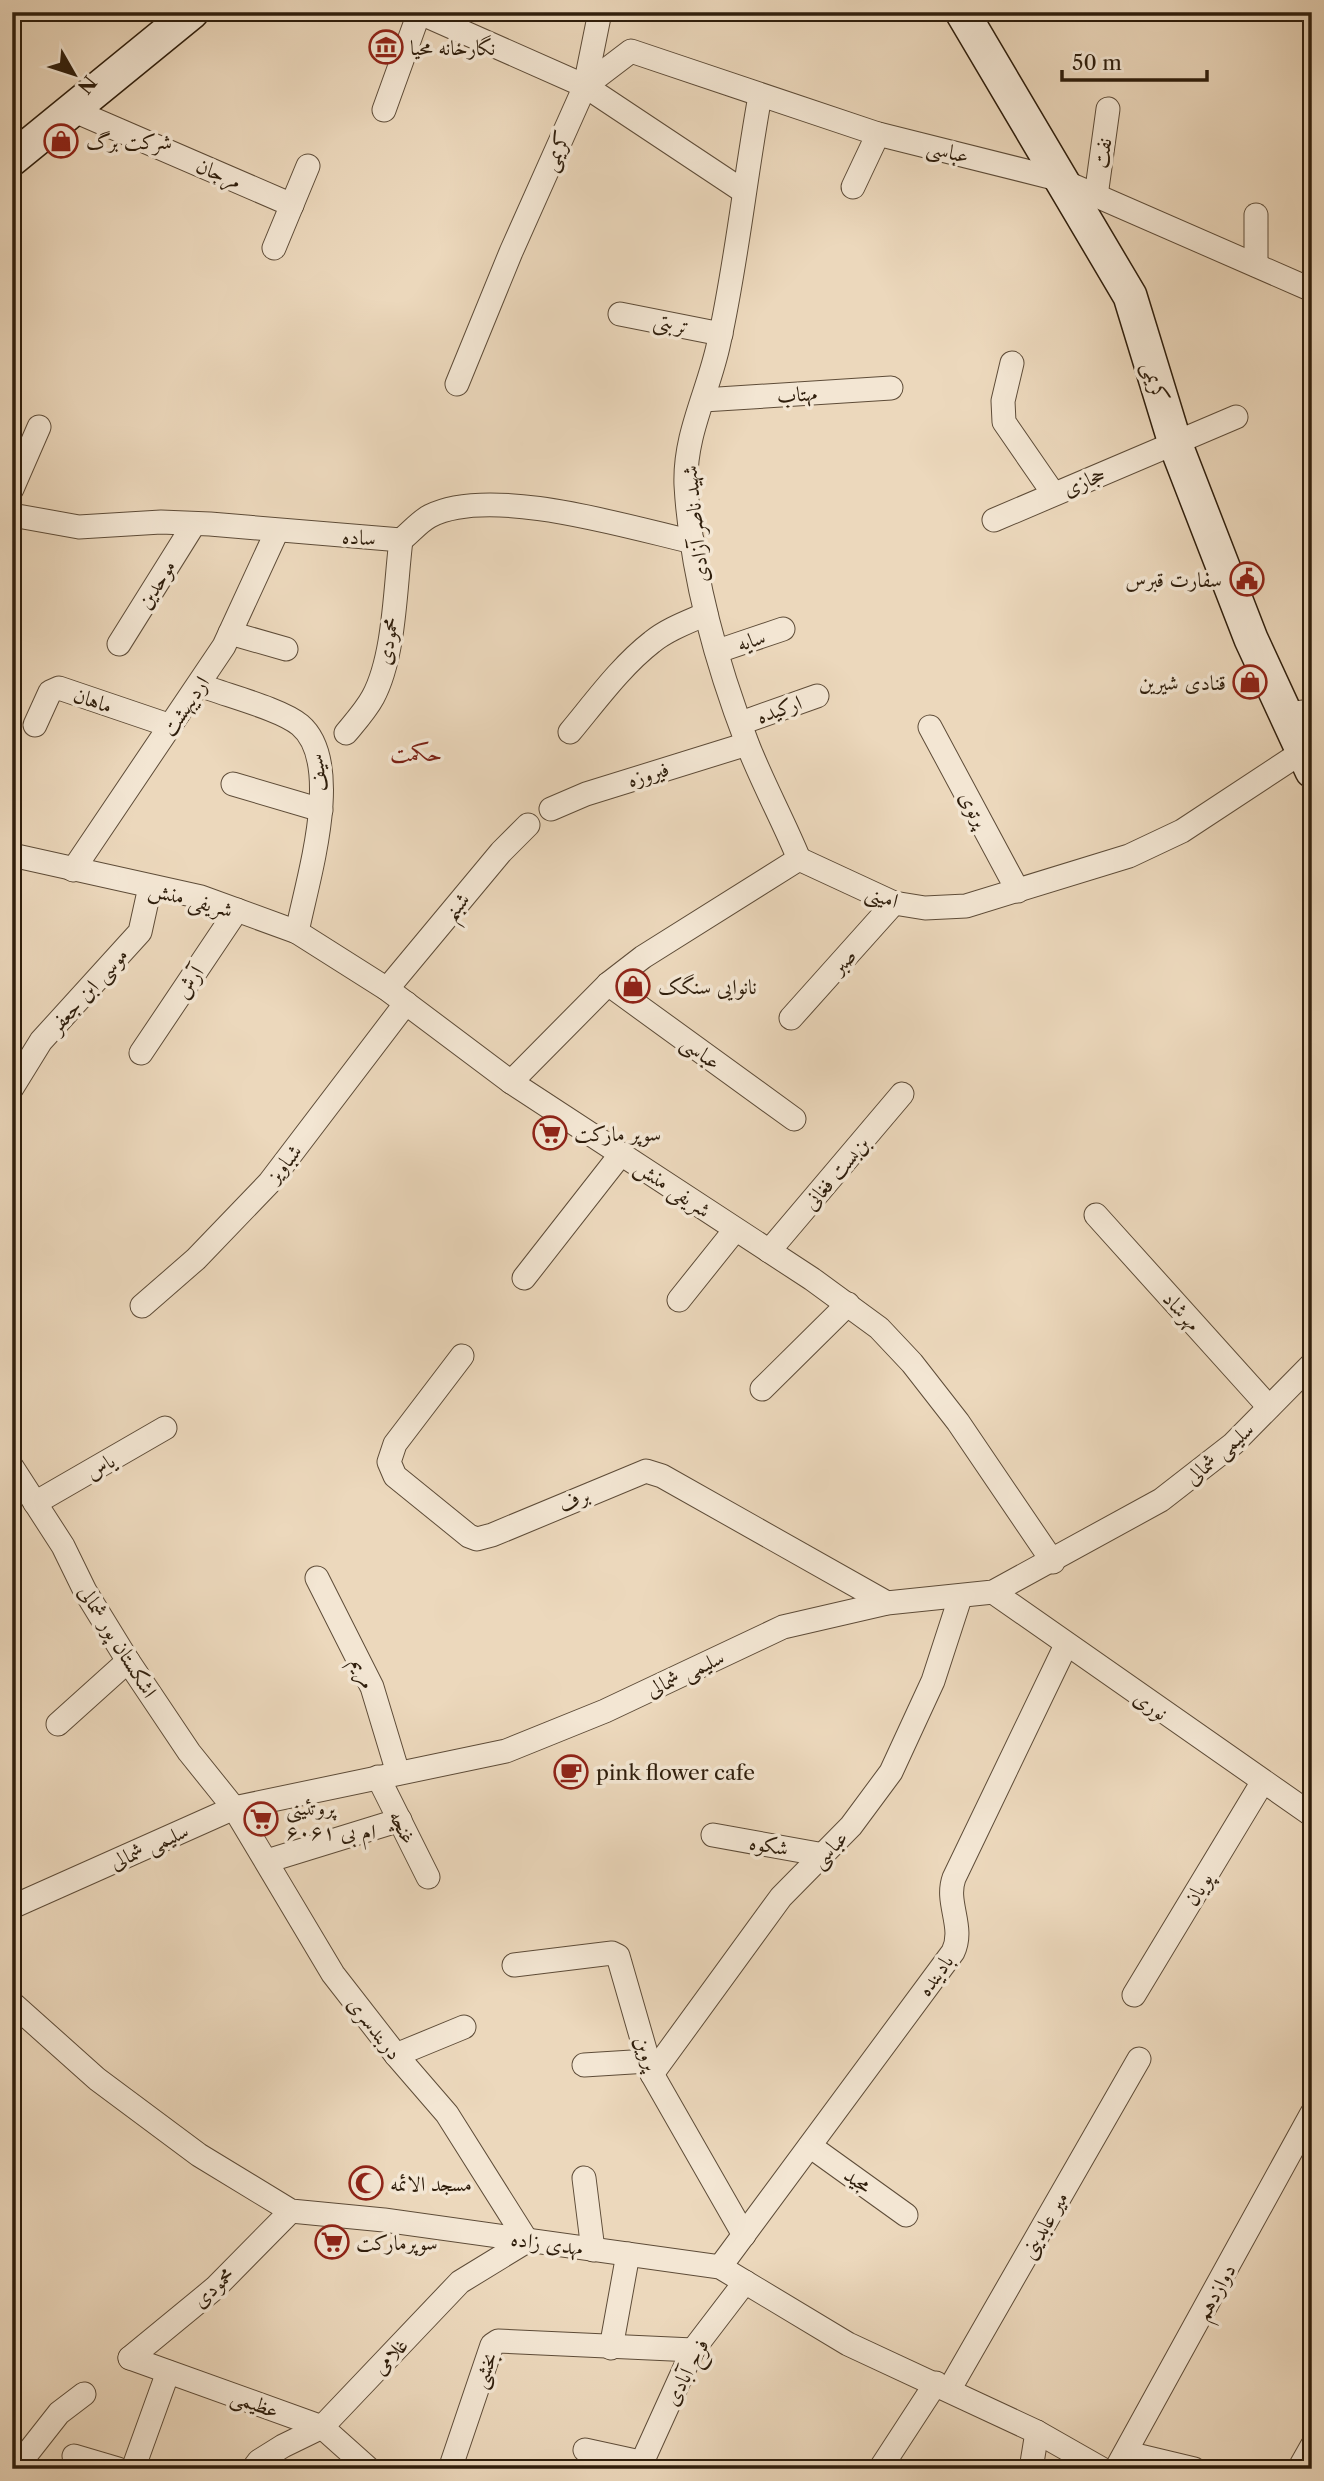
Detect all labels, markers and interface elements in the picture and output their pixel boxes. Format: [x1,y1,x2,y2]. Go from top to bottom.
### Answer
museum icon: نگارخانه محیا [367,28,405,66]
place label: نگارخانه محیا [410,35,495,60]
north arrow [38,38,108,108]
scale bar [1062,38,1207,82]
text: 50 m [1072,50,1122,75]
text: N [73,71,101,98]
shop icon: شرکت برگ [42,122,80,160]
street label: کریمی [536,127,578,176]
place label: شرکت برگ [86,129,172,156]
street label: عباسی [924,134,972,171]
street label: نفت [1088,136,1116,170]
street label: مرجان [191,152,245,196]
street label: تربتی [651,308,691,342]
street label: کریمی [1136,359,1174,406]
street label: مهتاب [776,380,818,410]
street label: حجازی [1059,461,1109,501]
street label: شهید ناصر آزادی [676,464,716,584]
street label: ساده [341,523,377,551]
street label: موحدین [131,555,181,614]
public building icon: سفارت قبرس [1228,560,1266,598]
place label: سفارت قبرس [1125,567,1222,593]
street label: محمودی [371,615,405,667]
street label: سایه [733,624,769,657]
shop icon: قنادی شیرین [1231,663,1269,701]
place label: قنادی شیرین [1139,670,1226,695]
street label: اردیبهشت [156,671,216,742]
street label: ماهان [70,682,116,718]
street label: ارکیده [753,689,805,729]
district label: حکمت [390,739,442,767]
street label: سیف [302,753,332,793]
street label: فیروزه [624,756,672,792]
street label: پرتوی [953,787,995,834]
street label: شریفی منش [146,876,236,925]
street label: امینی [861,879,902,916]
street label: شبنم [437,887,482,931]
street label: موسی ابن جعفر [42,942,135,1041]
street label: صبر [824,943,862,981]
street label: آرش [169,959,210,1003]
shop icon: نانوایی سنگک [614,967,652,1005]
place label: نانوایی سنگک [658,974,757,1001]
street label: عباسی [675,1029,726,1077]
supermarket icon: سوپر مارکت [531,1114,569,1152]
place label: سوپر مارکت [574,1121,661,1147]
street label: بن‌بست فغانی [797,1131,875,1215]
street label: شباویز [260,1139,308,1189]
street label: شریفی منش [629,1154,716,1225]
street label: مهرشاد [1156,1286,1206,1337]
street label: سلیمی شمالی [1179,1416,1260,1491]
street label: یاس [81,1447,120,1485]
street label: برف [555,1482,593,1517]
street label: اشکستان پور شمالی [71,1580,163,1704]
street label: سلیمی شمالی [642,1644,729,1704]
street label: مریم [341,1654,382,1695]
street label: نوری [1129,1685,1173,1726]
cafe icon: pink flower cafe [552,1753,590,1791]
place label: pink flower cafe [596,1760,755,1785]
place label: پروتئینی ام بی ۶۰۶۱ [286,1795,376,1850]
supermarket icon: پروتئینی ام بی ۶۰۶۱ [242,1800,280,1838]
street label: غنچه [382,1806,422,1849]
street label: سلیمی شمالی [106,1818,193,1876]
street label: عباسی [805,1825,855,1875]
street label: شکوه [747,1829,791,1862]
street label: پویان [1178,1867,1221,1912]
street label: بادینده [911,1949,959,2001]
street label: دربندسری [341,1992,407,2066]
street label: پروین [629,2032,665,2076]
street label: مجید [839,2162,877,2198]
mosque icon: مسجد الائمه [347,2164,385,2202]
place label: مسجد الائمه [390,2171,472,2196]
street label: میر عابدینی [1015,2187,1075,2264]
supermarket icon: سوپرمارکت [313,2223,351,2261]
street label: مهدی زاده [509,2226,585,2262]
place label: سوپرمارکت [356,2230,438,2256]
street label: دوازدهم [1189,2259,1248,2328]
street label: محمودی [187,2261,240,2313]
street label: غلامی [367,2333,413,2379]
street label: فرح آبادی [658,2334,720,2413]
street label: بخشی [466,2348,505,2393]
street label: عظیمی [227,2383,282,2425]

